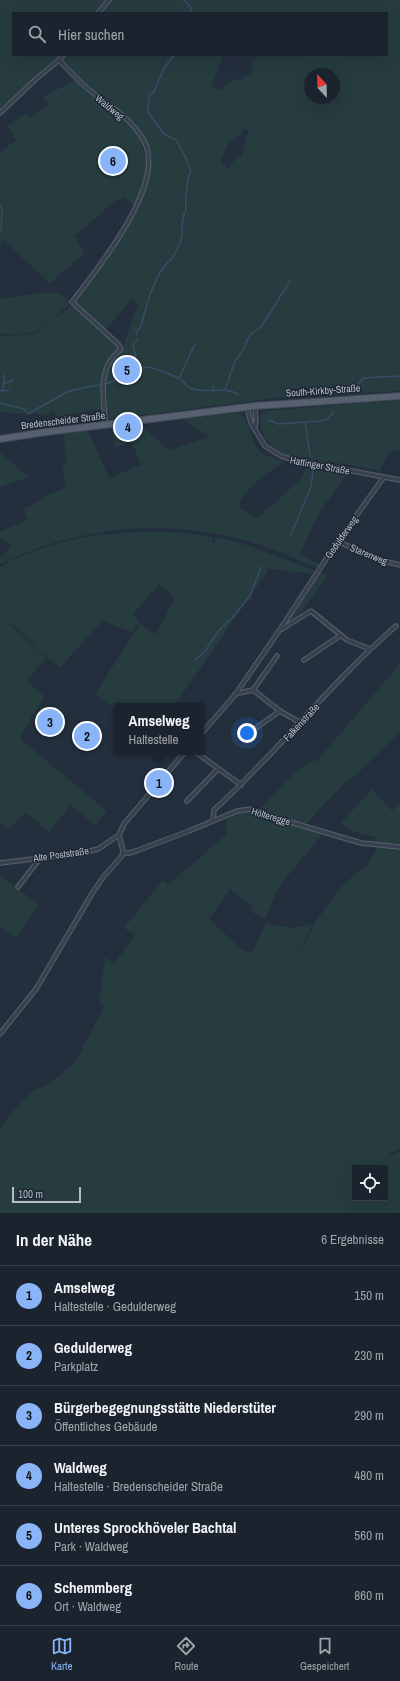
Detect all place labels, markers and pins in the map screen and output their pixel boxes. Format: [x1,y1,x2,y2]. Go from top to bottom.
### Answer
pin: 6 [100,146,126,176]
pin: 5 [114,355,140,385]
pin: 4 [115,412,141,442]
pin: 3 [37,707,63,737]
pin: 2 [74,721,100,751]
pin: 1 [146,768,172,798]

